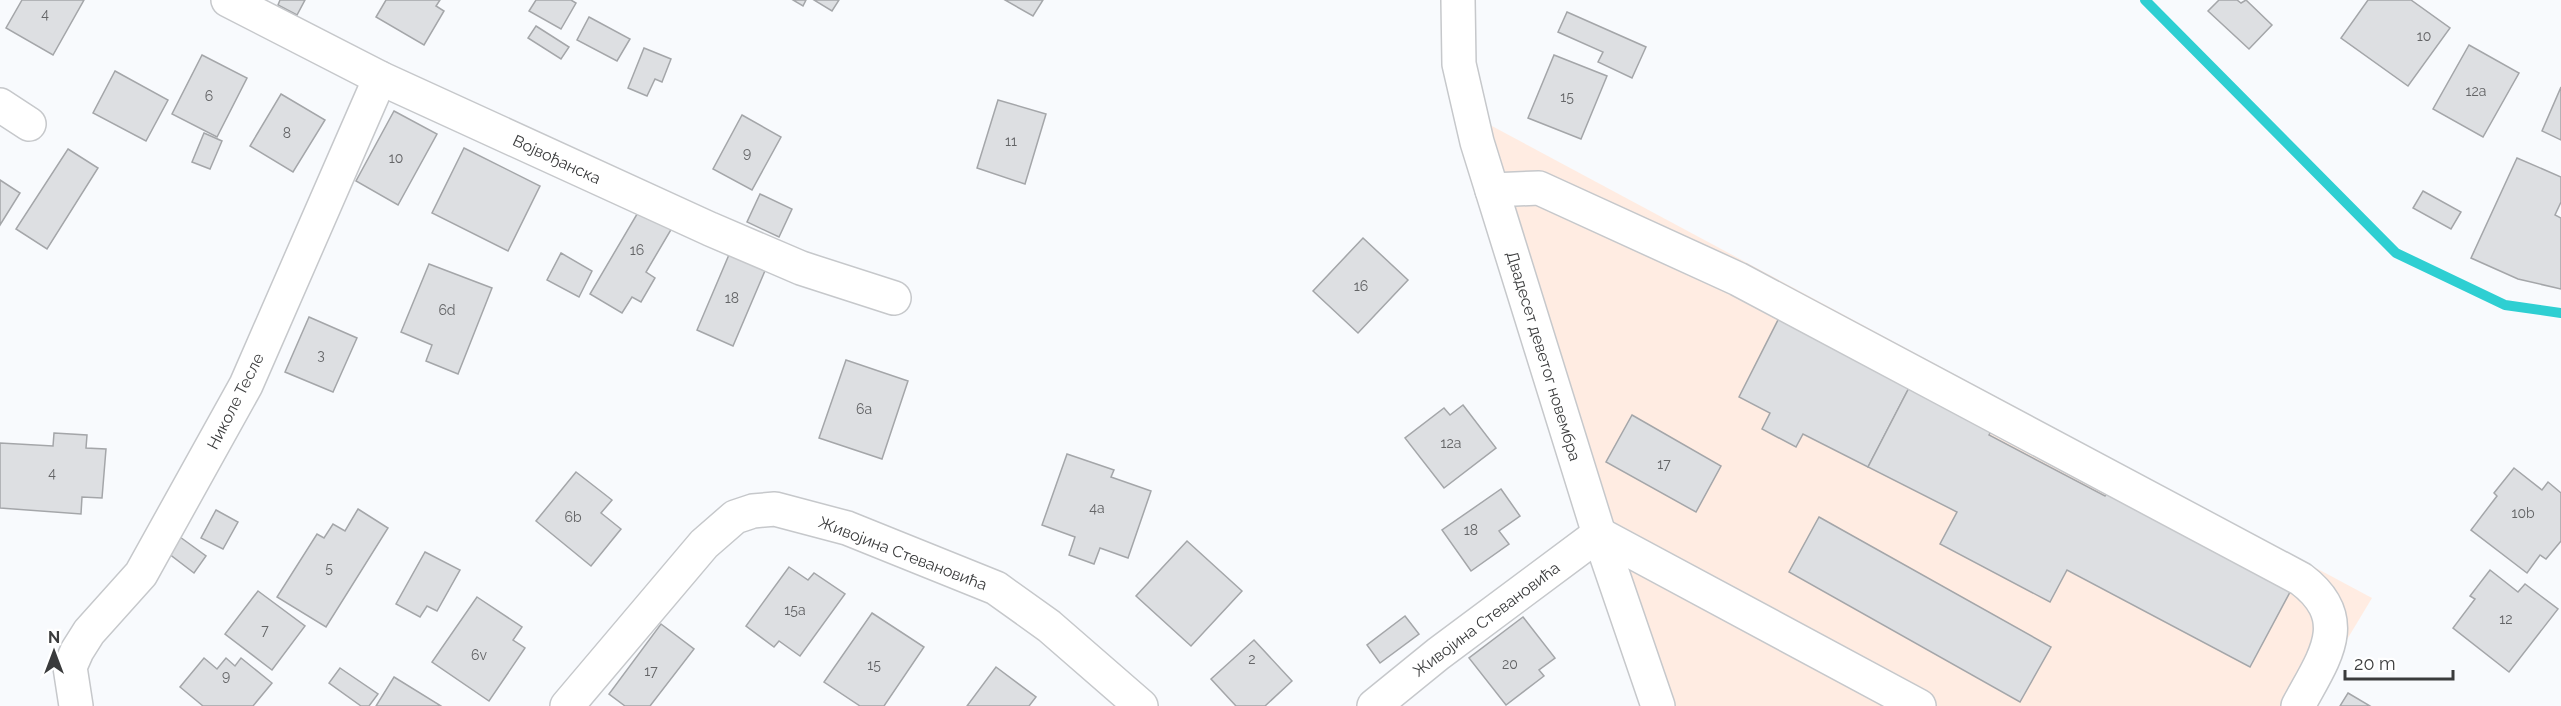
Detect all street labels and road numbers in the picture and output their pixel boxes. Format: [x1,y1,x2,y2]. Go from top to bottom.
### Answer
street label: Војвођанска [510,131,604,188]
street label: Двадесет деветог новембра [1503,249,1585,463]
street label: Николе Тесле [203,350,268,453]
street label: Живојина Стевановића [816,513,990,594]
street label: Живојина Стевановића [1409,558,1563,681]

